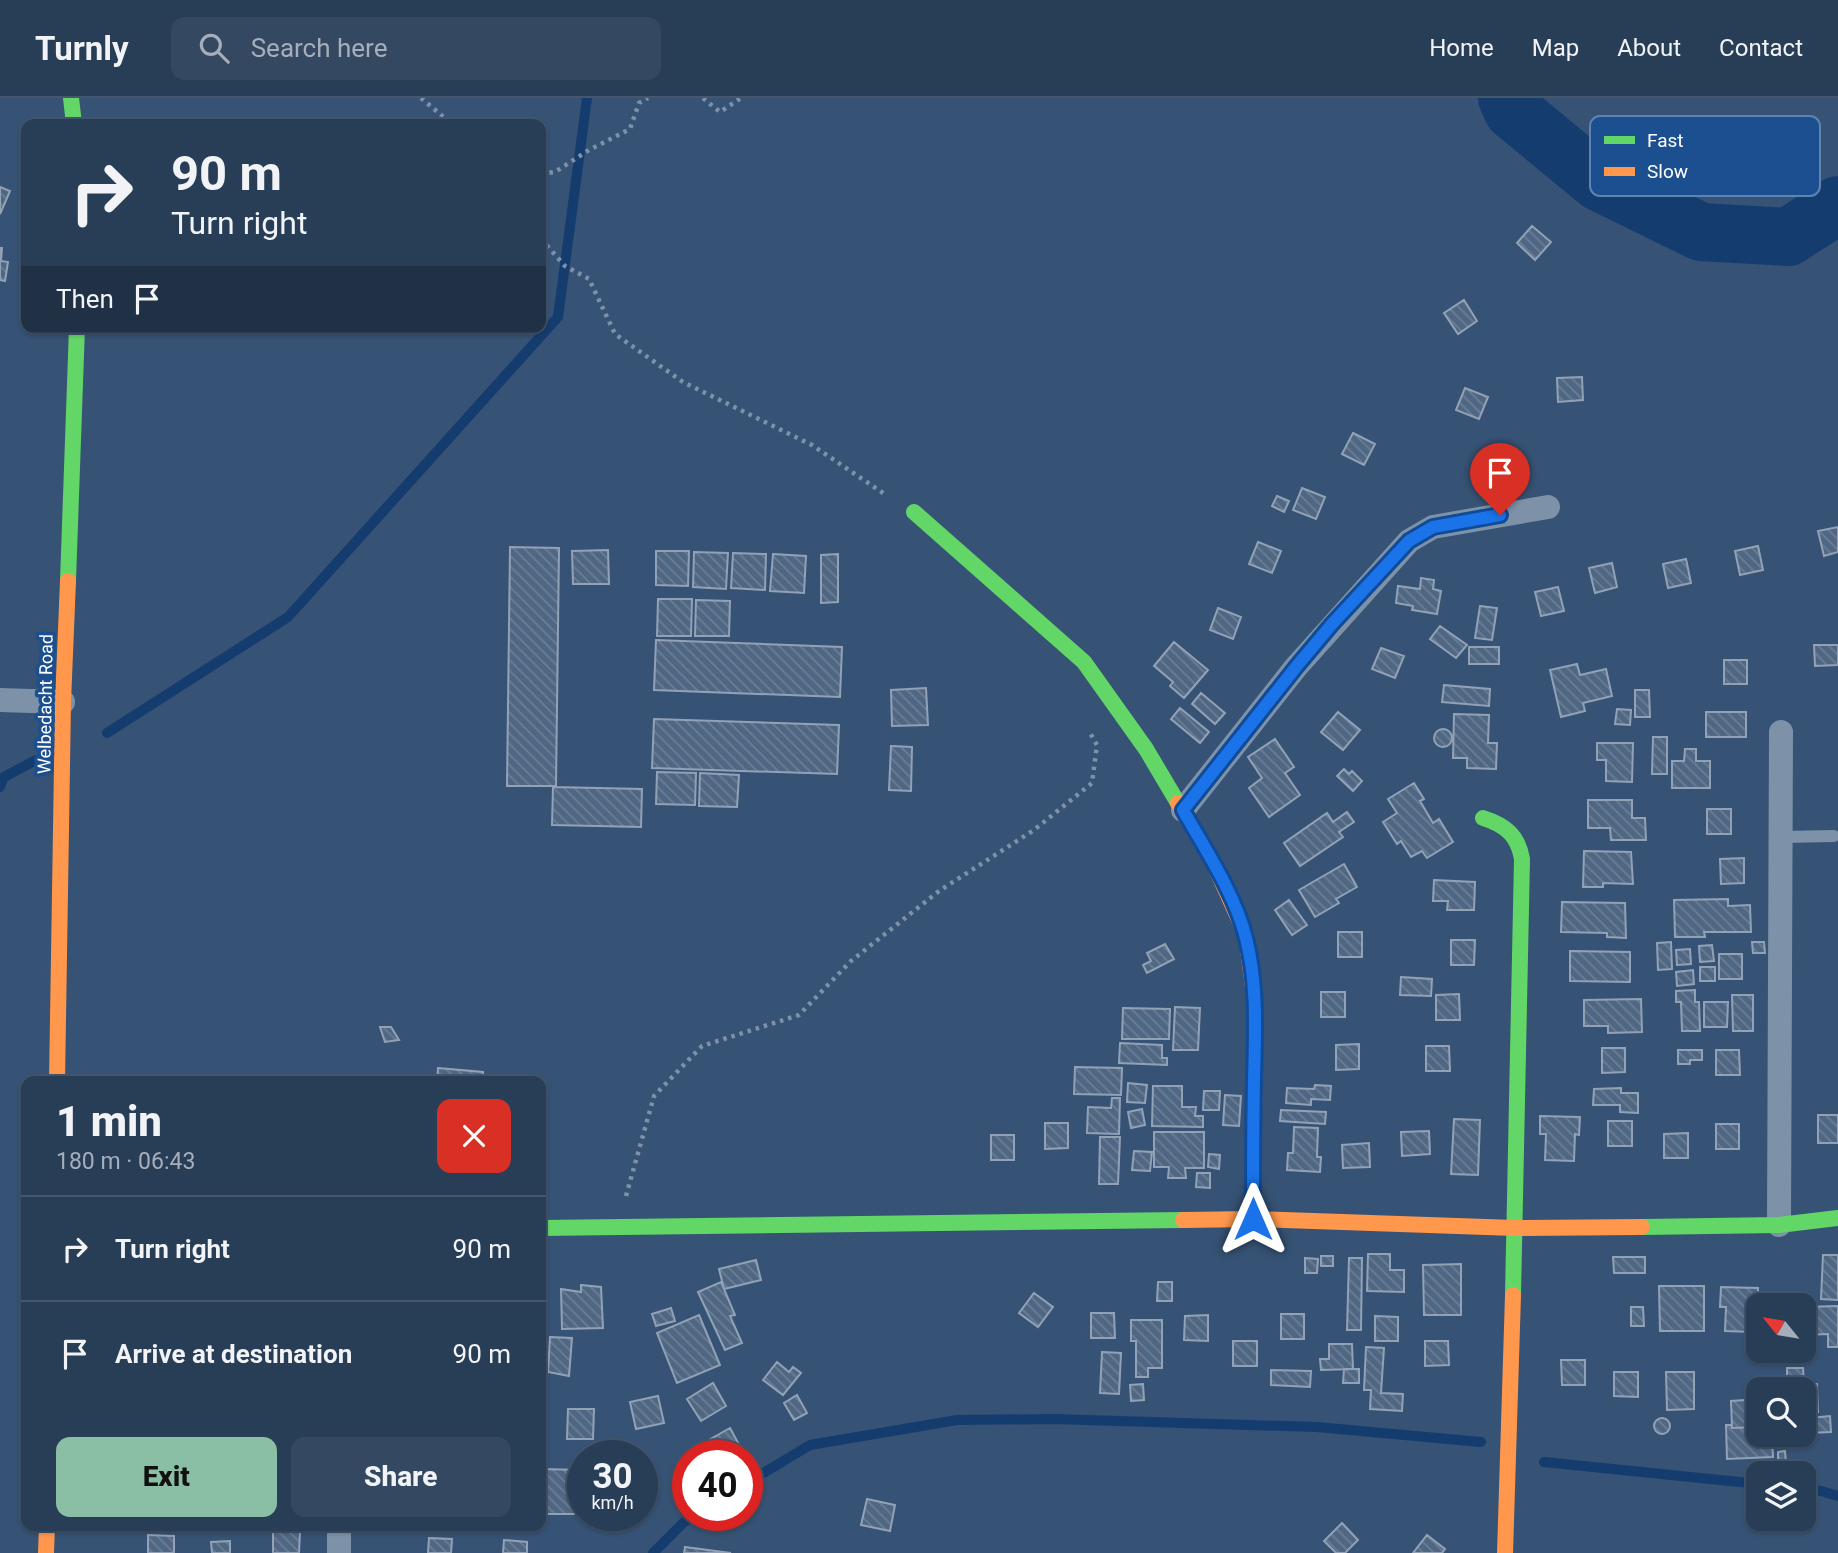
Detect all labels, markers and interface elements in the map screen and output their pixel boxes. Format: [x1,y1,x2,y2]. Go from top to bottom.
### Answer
search box [171,17,661,80]
text: Turnly [35,29,129,68]
icon: search [195,29,233,67]
text: Search here [251,33,387,63]
text: Home [1429,34,1494,62]
text: Map [1532,34,1579,62]
text: About [1617,34,1681,62]
text: Contact [1719,34,1803,62]
legend [1590,116,1820,196]
text: Fast [1647,129,1684,152]
text: 90 m [171,145,282,202]
icon: right [56,147,147,238]
text: Slow [1647,160,1688,183]
text: Turn right [171,204,307,242]
icon: arrive [128,280,166,318]
text: Then [56,284,114,314]
pin [1470,443,1530,515]
icon: arrive [1481,454,1519,492]
street label: Welbedacht Road [33,634,57,774]
text: 1 min [56,1097,162,1146]
button: close [437,1099,511,1173]
text: 180 m · 06:43 [56,1148,195,1175]
position arrow [1216,1182,1290,1256]
icon: right [56,1230,94,1268]
text: Turn right [115,1234,230,1264]
text: 90 m [453,1234,511,1264]
north arrow [1746,1293,1816,1363]
map controls [1746,1293,1816,1531]
icon: arrive [56,1335,94,1373]
text: Arrive at destination [115,1339,352,1369]
text: 90 m [453,1339,511,1369]
button: search [1746,1377,1816,1447]
button: Exit [56,1437,277,1517]
button: Share [291,1437,511,1517]
speed limit sign: 40 [672,1440,763,1531]
text: 30 [592,1456,633,1497]
button: layers [1746,1461,1816,1531]
text: km/h [591,1492,634,1513]

